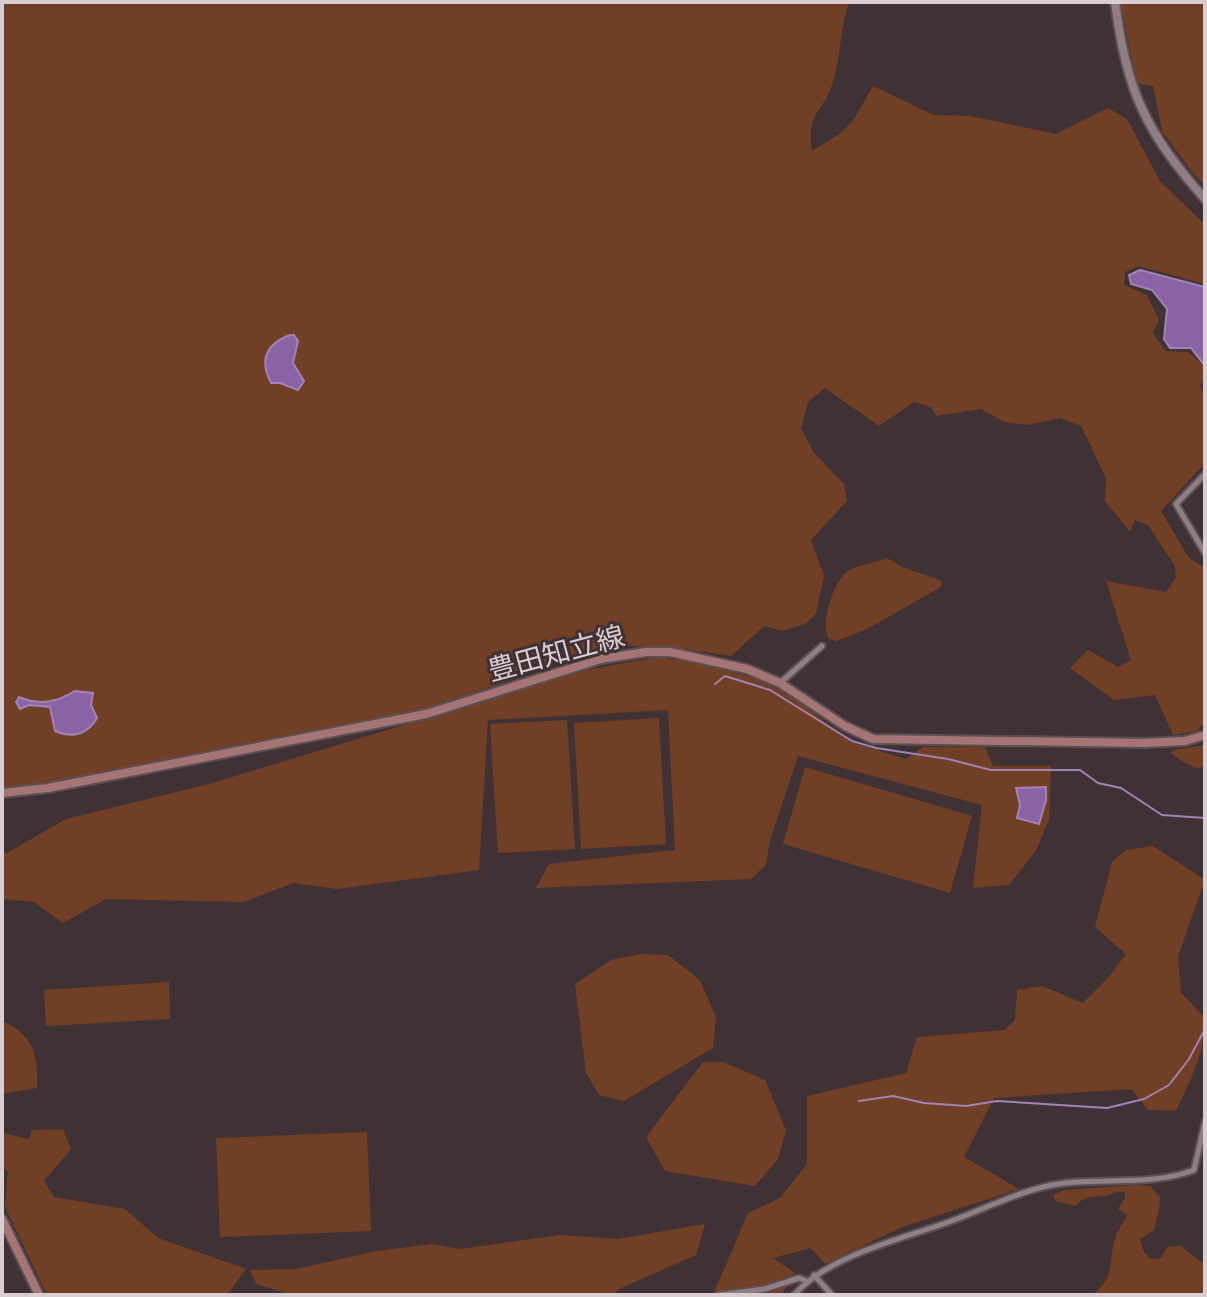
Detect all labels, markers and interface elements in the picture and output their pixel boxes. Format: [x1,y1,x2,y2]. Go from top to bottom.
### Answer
street label: 豊田知立線 [483,617,629,689]

